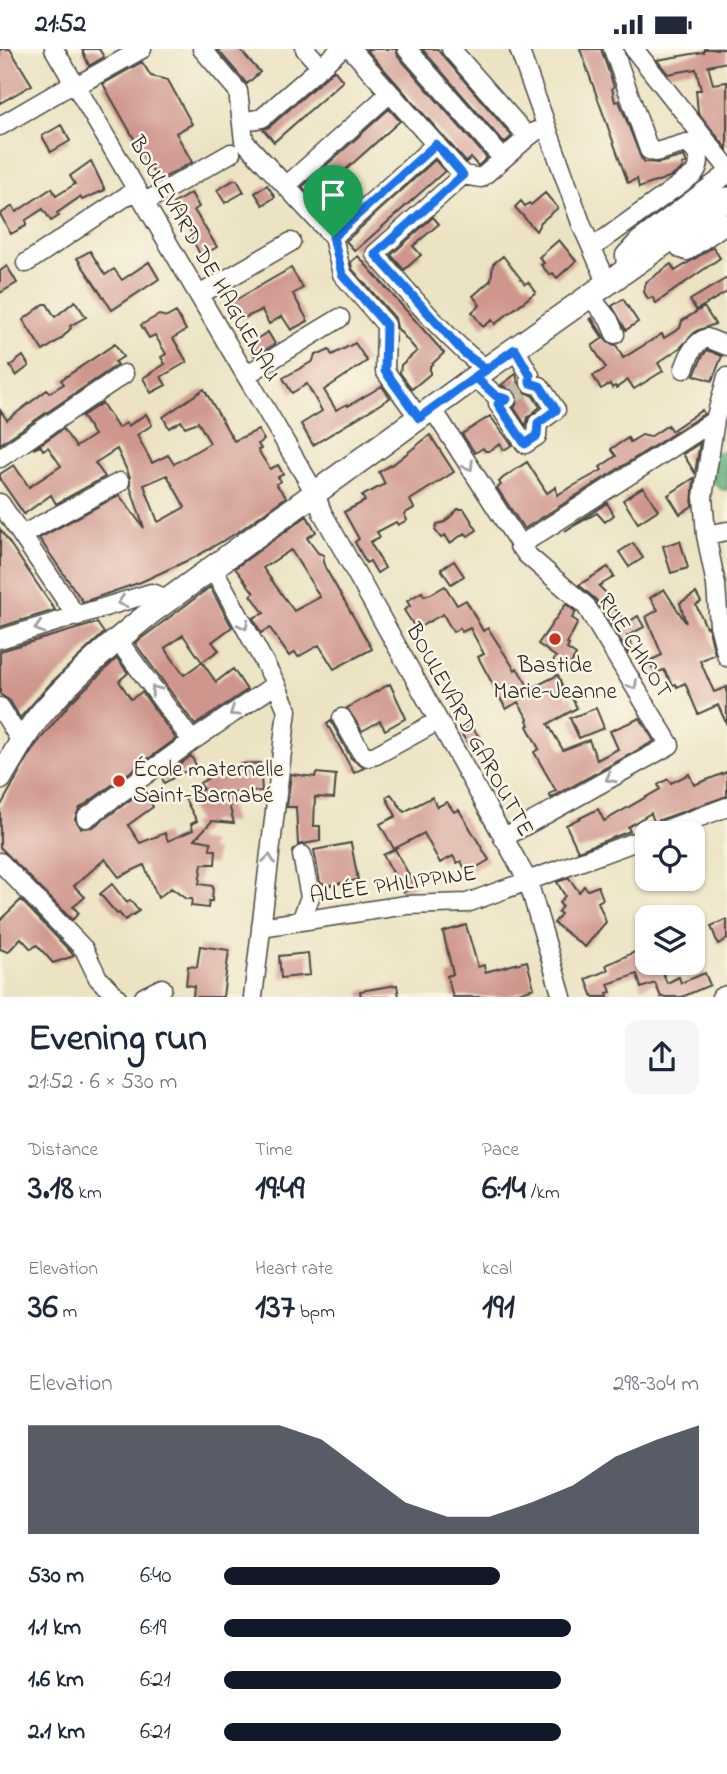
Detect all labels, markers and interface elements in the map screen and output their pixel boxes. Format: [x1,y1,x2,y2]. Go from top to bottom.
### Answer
text: 21:52 [35,6,86,44]
street label: BOULEVARD DE HAGUENAU [119,129,288,388]
pin [303,165,363,237]
icon: arrive [314,176,352,214]
one-way arrow [460,458,473,471]
street label: RUE CHICOT [588,587,679,705]
one-way arrow [116,594,128,608]
street label: BOULEVARD GAROUTTE [396,617,541,843]
one-way arrow [236,618,249,630]
one-way arrow [33,620,45,634]
marker: Bastide Marie-Jeanne [547,631,563,647]
place label: Bastide Marie-Jeanne [493,650,617,709]
one-way arrow [625,677,638,690]
one-way arrow [151,685,163,697]
one-way arrow [229,704,242,717]
place label: École maternelle Saint-Barnabé [133,754,284,813]
one-way arrow [605,770,618,783]
marker: École maternelle Saint-Barnabé [111,773,127,789]
map controls [635,821,705,975]
button: locate [635,821,705,891]
one-way arrow [262,854,277,865]
street label: ALLÉE PHILIPPINE [308,857,479,914]
button: layers [635,905,705,975]
text: Evening run [28,1012,207,1068]
button: share [625,1020,699,1094]
text: 21:52 · 6 × 530 m [28,1066,177,1099]
text: Distance [28,1137,98,1164]
text: Time [255,1137,293,1164]
text: Pace [482,1137,519,1164]
text: 3.18 [28,1164,74,1215]
text: 19:49 [255,1164,305,1215]
text: 6:14 [482,1164,526,1215]
text: km [74,1180,102,1207]
text: /km [526,1180,560,1207]
text: Elevation [28,1256,98,1283]
text: Heart rate [255,1256,333,1283]
text: kcal [482,1256,512,1283]
text: 36 [28,1283,58,1334]
text: 137 [255,1283,295,1334]
text: 191 [482,1283,515,1334]
text: m [58,1299,77,1326]
text: bpm [295,1299,335,1326]
text: Elevation [28,1368,113,1401]
text: 298–304 m [613,1368,699,1401]
text: 530 m [28,1560,84,1593]
text: 6:40 [140,1560,172,1593]
text: 1.1 km [28,1612,81,1645]
text: 6:19 [140,1612,166,1645]
text: 1.6 km [28,1664,84,1697]
text: 6:21 [140,1664,171,1697]
text: 2.1 km [28,1716,85,1749]
text: 6:21 [140,1716,171,1749]

